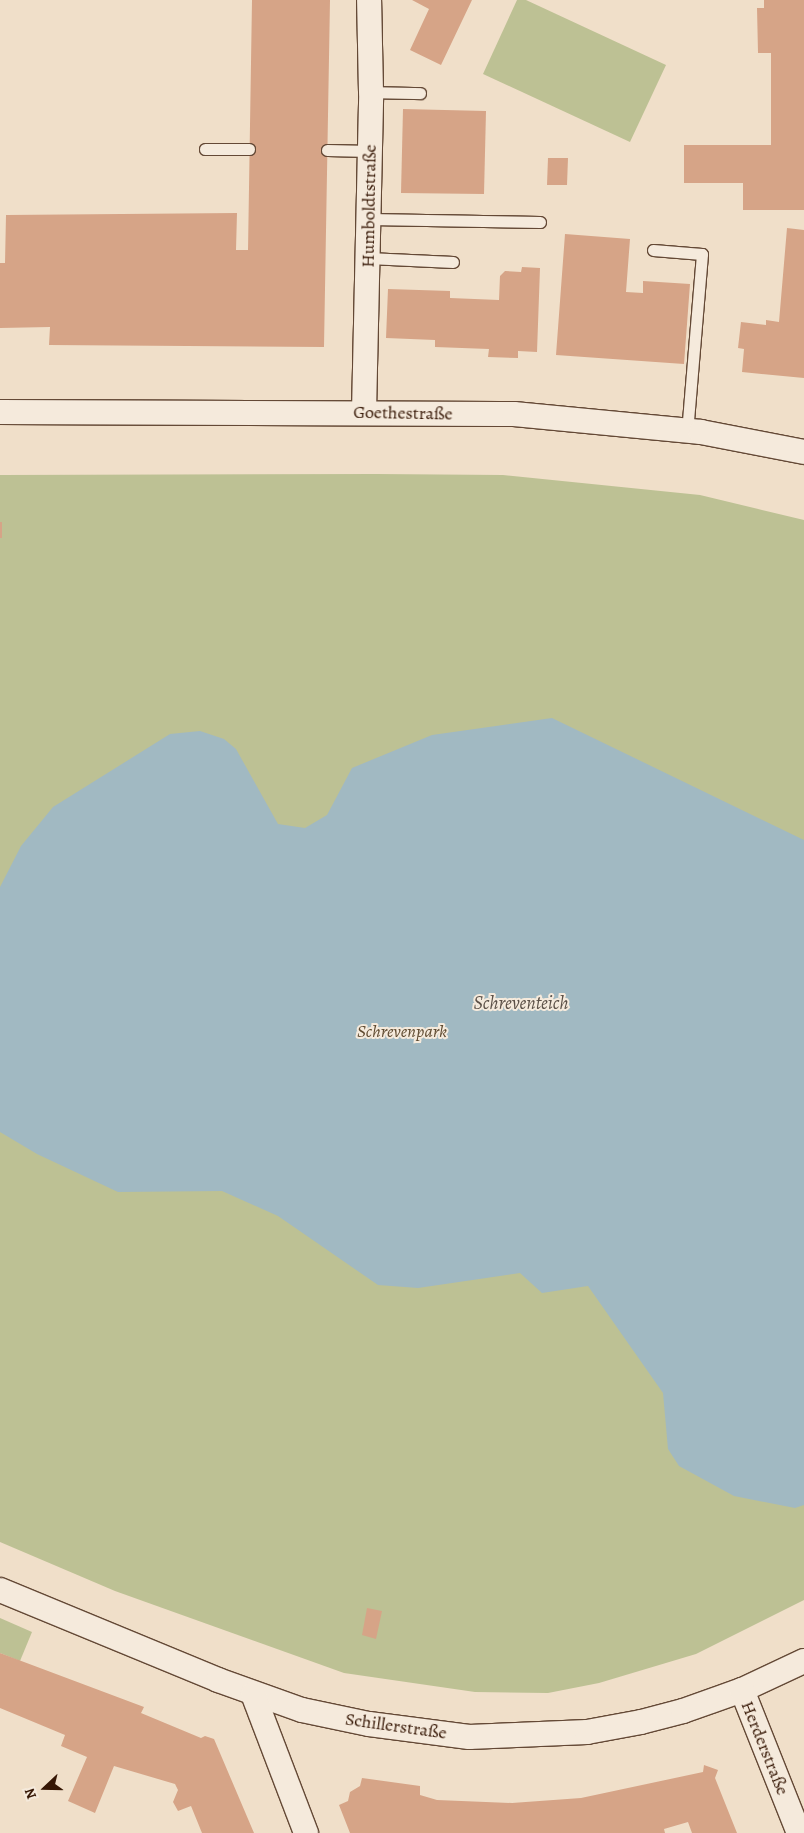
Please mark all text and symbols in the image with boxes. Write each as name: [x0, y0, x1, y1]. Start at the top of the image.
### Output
street label: Humboldtstraße: [357, 144, 381, 268]
street label: Goethestraße: [353, 401, 453, 425]
water label: Schreventeich: [473, 993, 569, 1015]
park label: Schrevenpark: [357, 1020, 447, 1042]
street label: Herderstraße: [736, 1698, 794, 1798]
street label: Schillerstraße: [344, 1708, 448, 1744]
north arrow: [20, 1763, 70, 1813]
text: N: [20, 1785, 41, 1802]

